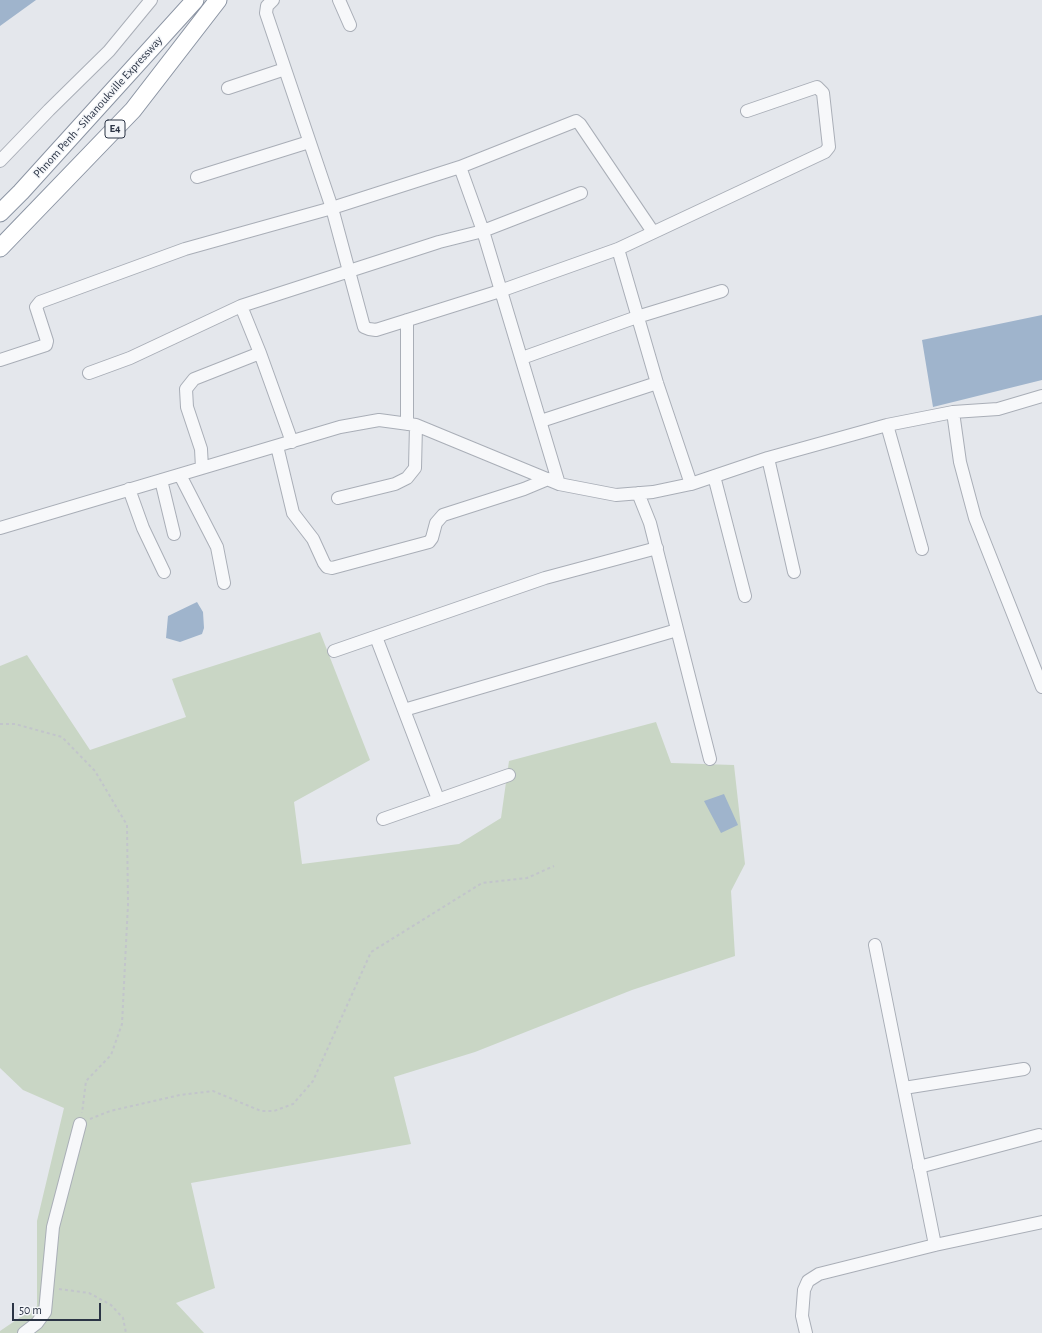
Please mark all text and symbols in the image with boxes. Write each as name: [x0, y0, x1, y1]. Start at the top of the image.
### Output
street label: Phnom Penh - Sihanoukville Expressway: [30, 33, 166, 181]
road number: E4: [105, 120, 125, 138]
scale bar: [14, 1295, 103, 1321]
text: 50 m: [19, 1304, 42, 1316]

